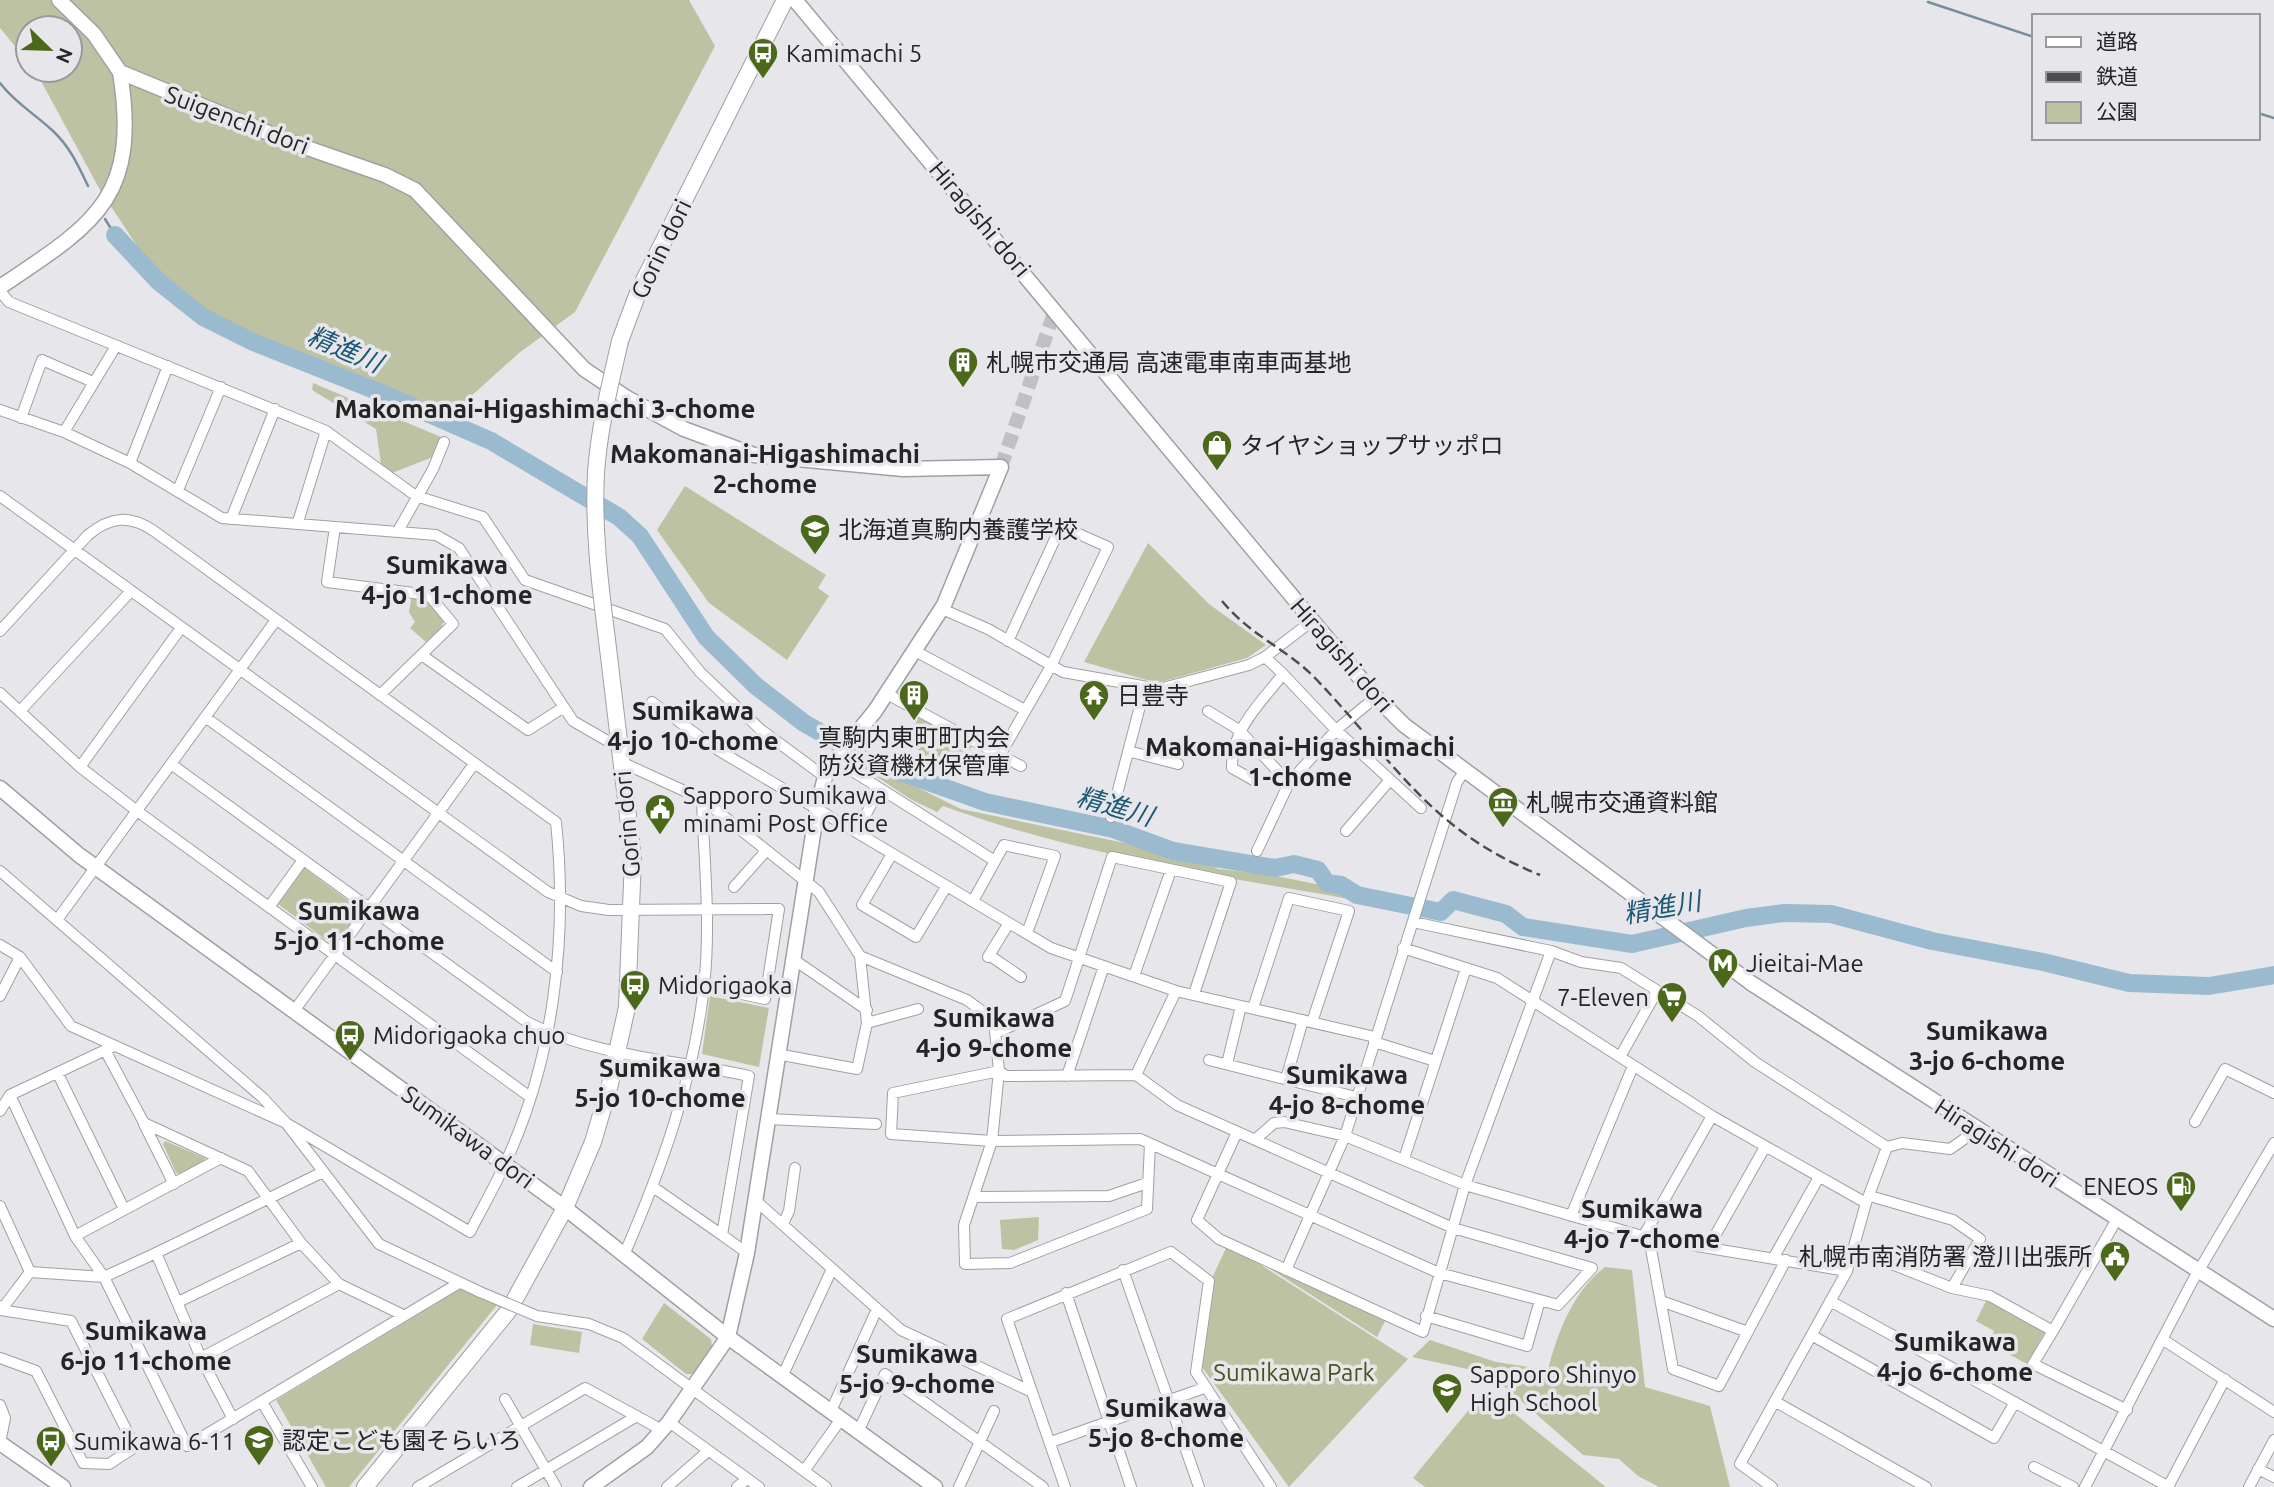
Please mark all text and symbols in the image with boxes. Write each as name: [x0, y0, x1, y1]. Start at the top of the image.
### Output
north arrow: [14, 14, 84, 84]
legend: [2032, 14, 2260, 140]
text: 道路: [2096, 29, 2138, 53]
bus stop icon: Kamimachi 5: [746, 36, 780, 80]
place label: Kamimachi 5: [786, 40, 922, 67]
text: N: [52, 45, 78, 66]
text: 鉄道: [2096, 64, 2138, 88]
street label: Suigenchi dori: [161, 80, 313, 160]
text: 公園: [2096, 99, 2138, 123]
street label: Hiragishi dori: [924, 156, 1036, 282]
street label: Gorin dori: [625, 195, 697, 303]
water label: 精進川: [303, 320, 389, 379]
building icon: 札幌市交通局 高速電車南車両基地: [946, 345, 980, 389]
place label: 札幌市交通局 高速電車南車両基地: [986, 349, 1352, 376]
district label: Makomanai-Higashimachi 3-chome: [335, 394, 755, 423]
shop icon: タイヤショップサッポロ: [1200, 428, 1234, 472]
place label: タイヤショップサッポロ: [1240, 432, 1503, 459]
district label: Makomanai-Higashimachi 2-chome: [610, 439, 920, 498]
school or university icon: 北海道真駒内養護学校: [798, 512, 832, 556]
place label: 北海道真駒内養護学校: [838, 516, 1078, 543]
district label: Sumikawa 4-jo 11-chome: [361, 550, 533, 609]
street label: Hiragishi dori: [1285, 593, 1399, 717]
building icon: 真駒内東町町内会 防災資機材保管庫: [897, 678, 931, 722]
temple icon: 日豊寺: [1077, 678, 1111, 722]
place label: 日豊寺: [1117, 682, 1189, 709]
district label: Sumikawa 4-jo 10-chome: [607, 696, 779, 755]
place label: 真駒内東町町内会 防災資機材保管庫: [818, 724, 1010, 779]
district label: Makomanai-Higashimachi 1-chome: [1145, 732, 1455, 791]
street label: Gorin dori: [609, 769, 645, 879]
water label: 精進川: [1074, 781, 1159, 832]
place label: Sapporo Sumikawa minami Post Office: [683, 782, 888, 837]
museum icon: 札幌市交通資料館: [1486, 785, 1520, 829]
place label: 札幌市交通資料館: [1526, 789, 1718, 816]
public building icon: Sapporo Sumikawa minami Post Office: [643, 792, 677, 836]
water label: 精進川: [1621, 885, 1706, 928]
district label: Sumikawa 5-jo 11-chome: [273, 896, 445, 955]
metro station icon: Jieitai-Mae: [1706, 946, 1740, 990]
place label: Jieitai-Mae: [1746, 950, 1864, 977]
bus stop icon: Midorigaoka: [618, 968, 652, 1012]
place label: Midorigaoka: [658, 972, 792, 999]
supermarket icon: 7-Eleven: [1655, 980, 1689, 1024]
place label: 7-Eleven: [1557, 984, 1649, 1011]
district label: Sumikawa 4-jo 9-chome: [916, 1003, 1072, 1062]
district label: Sumikawa 3-jo 6-chome: [1909, 1016, 2065, 1075]
bus stop icon: Midorigaoka chuo: [333, 1018, 367, 1062]
place label: Midorigaoka chuo: [373, 1022, 565, 1049]
district label: Sumikawa 5-jo 10-chome: [574, 1053, 746, 1112]
district label: Sumikawa 4-jo 8-chome: [1269, 1060, 1425, 1119]
street label: Sumikawa dori: [397, 1080, 539, 1194]
street label: Hiragishi dori: [1930, 1093, 2064, 1193]
fuel station icon: ENEOS: [2164, 1169, 2198, 1213]
place label: ENEOS: [2083, 1173, 2158, 1200]
district label: Sumikawa 4-jo 7-chome: [1564, 1194, 1720, 1253]
public building icon: 札幌市南消防署 澄川出張所: [2098, 1239, 2132, 1283]
place label: 札幌市南消防署 澄川出張所: [1799, 1243, 2092, 1270]
district label: Sumikawa 6-jo 11-chome: [60, 1316, 232, 1375]
district label: Sumikawa 4-jo 6-chome: [1877, 1327, 2033, 1386]
district label: Sumikawa 5-jo 9-chome: [839, 1339, 995, 1398]
park label: Sumikawa Park: [1213, 1359, 1375, 1386]
place label: Sapporo Shinyo High School: [1470, 1361, 1637, 1416]
school or university icon: Sapporo Shinyo High School: [1430, 1371, 1464, 1415]
district label: Sumikawa 5-jo 8-chome: [1088, 1393, 1244, 1452]
school or university icon: 認定こども園そらいろ: [242, 1423, 276, 1467]
bus stop icon: Sumikawa 6-11: [34, 1424, 68, 1468]
place label: 認定こども園そらいろ: [282, 1427, 522, 1454]
place label: Sumikawa 6-11: [74, 1428, 235, 1455]

